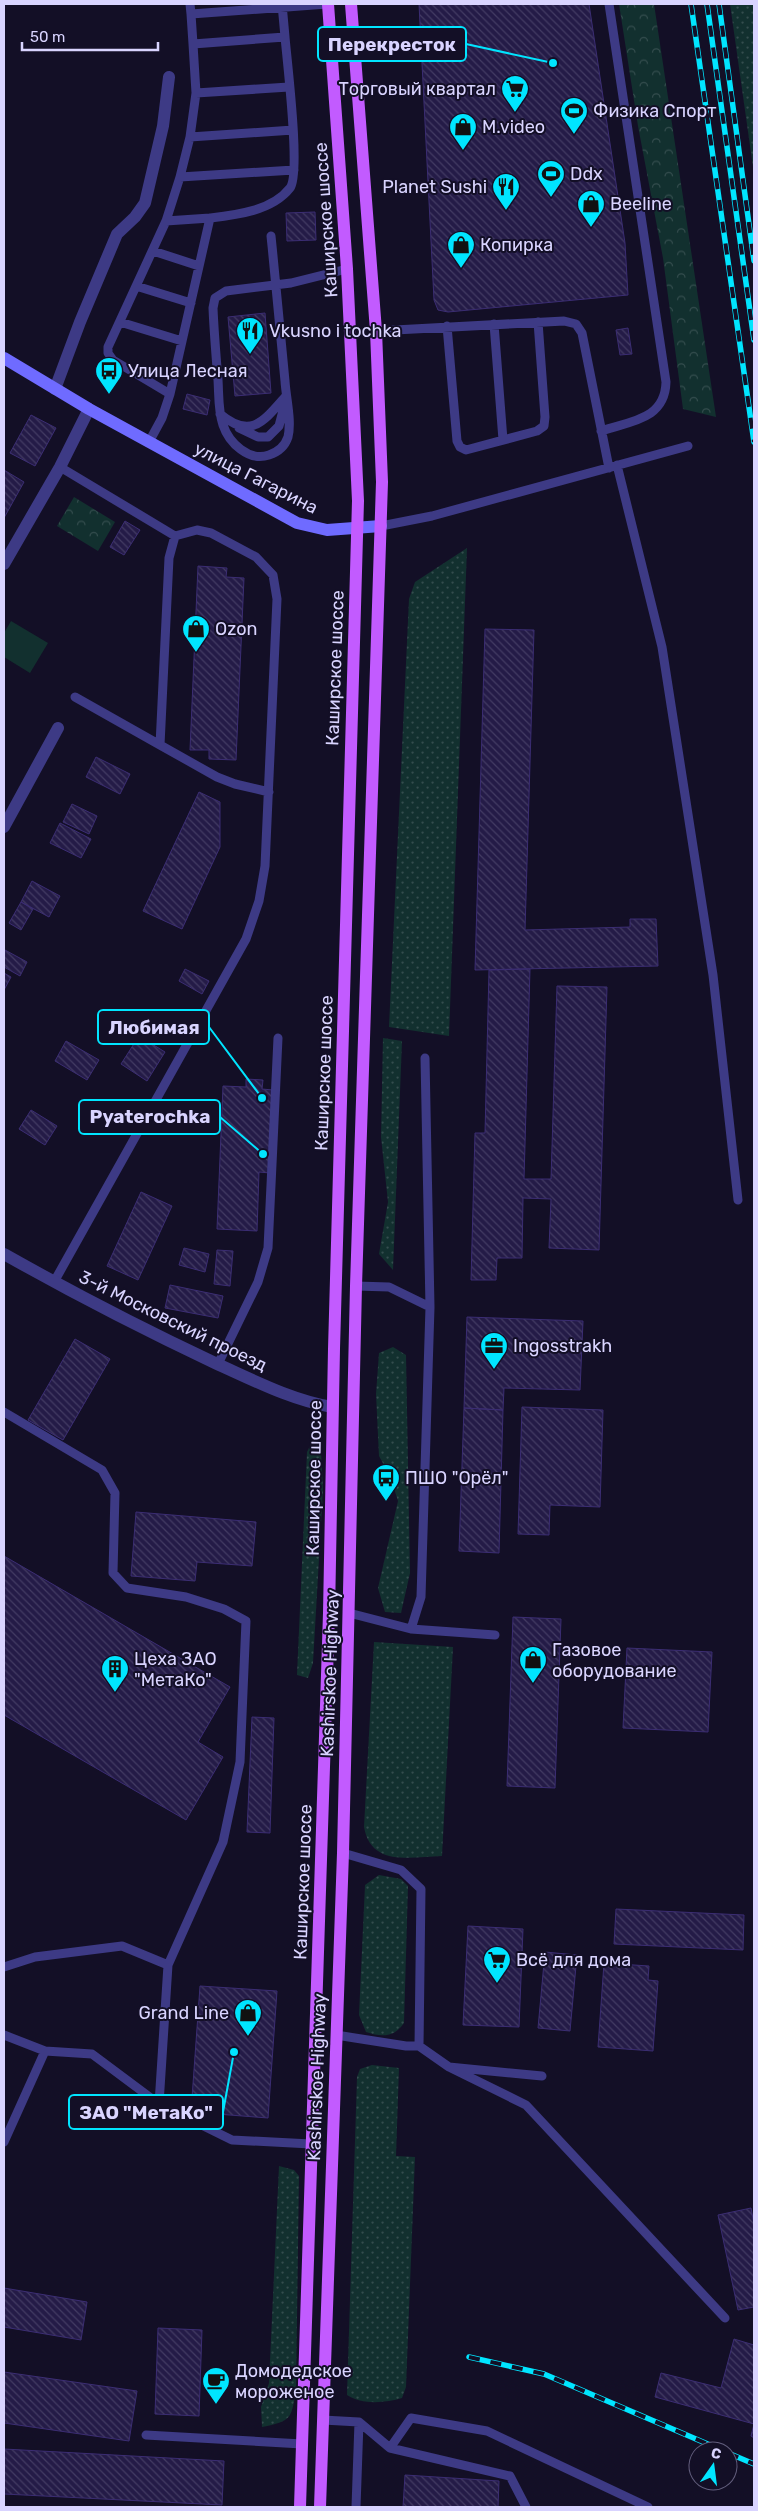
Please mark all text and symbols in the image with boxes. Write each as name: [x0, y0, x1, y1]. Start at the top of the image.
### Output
scale bar: [22, 20, 159, 52]
callout: Перекресток: [318, 27, 466, 61]
text: 50 m: [30, 28, 65, 46]
text: Перекресток: [328, 33, 457, 56]
supermarket icon: Торговый квартал: [500, 74, 530, 113]
place label: Торговый квартал: [338, 78, 496, 100]
sports icon: Физика Спорт: [559, 96, 589, 135]
place label: Физика Спорт: [593, 100, 716, 122]
shop icon: M.video: [448, 112, 478, 151]
place label: M.video: [482, 116, 545, 138]
street label: Каширское шоссе: [310, 142, 342, 298]
sports icon: Ddx: [536, 159, 566, 198]
place label: Ddx: [570, 163, 603, 185]
restaurant icon: Planet Sushi: [491, 172, 521, 211]
place label: Planet Sushi: [382, 176, 487, 198]
shop icon: Beeline: [576, 189, 606, 228]
place label: Beeline: [610, 193, 672, 215]
shop icon: Копирка: [446, 230, 476, 269]
place label: Копирка: [480, 234, 553, 256]
restaurant icon: Vkusno i tochka: [235, 316, 265, 355]
place label: Vkusno i tochka: [269, 320, 401, 342]
bus stop icon: Улица Лесная: [94, 356, 124, 395]
place label: Улица Лесная: [128, 360, 247, 382]
street label: улица Гагарина: [191, 437, 321, 519]
street label: Каширское шоссе: [321, 590, 349, 746]
shop icon: Ozon: [181, 614, 211, 653]
place label: Ozon: [215, 618, 257, 640]
street label: Каширское шоссе: [310, 995, 338, 1151]
callout: Любимая: [98, 1010, 209, 1044]
text: Любимая: [108, 1016, 200, 1039]
callout: Pyaterochka: [79, 1100, 220, 1134]
text: Pyaterochka: [90, 1105, 210, 1128]
street label: 3-й Московский проезд: [75, 1266, 271, 1376]
office icon: Ingosstrakh: [479, 1331, 509, 1370]
place label: Ingosstrakh: [513, 1335, 612, 1357]
street label: Каширское шоссе: [302, 1400, 326, 1556]
bus stop icon: ПШО "Орёл": [371, 1463, 401, 1502]
place label: ПШО "Орёл": [405, 1467, 508, 1489]
street label: Kashirskoe Highway: [316, 1589, 344, 1757]
place label: Газовое оборудование: [552, 1639, 677, 1682]
shop icon: Газовое оборудование: [518, 1645, 548, 1684]
place label: Цеха ЗАО "МетаКо": [134, 1648, 217, 1691]
building icon: Цеха ЗАО "МетаКо": [100, 1654, 130, 1693]
street label: Каширское шоссе: [289, 1804, 317, 1960]
supermarket icon: Всё для дома: [482, 1945, 512, 1984]
place label: Всё для дома: [516, 1949, 631, 1971]
street label: Kashirskoe Highway: [303, 1993, 331, 2161]
shop icon: Grand Line: [233, 1998, 263, 2037]
place label: Grand Line: [139, 2002, 229, 2024]
callout: ЗАО "МетаКо": [69, 2095, 223, 2129]
text: ЗАО "МетаКо": [79, 2101, 213, 2124]
place label: Домодедское мороженое: [235, 2360, 352, 2403]
cafe icon: Домодедское мороженое: [201, 2366, 231, 2405]
north arrow: [688, 2441, 738, 2491]
text: С: [709, 2444, 723, 2463]

